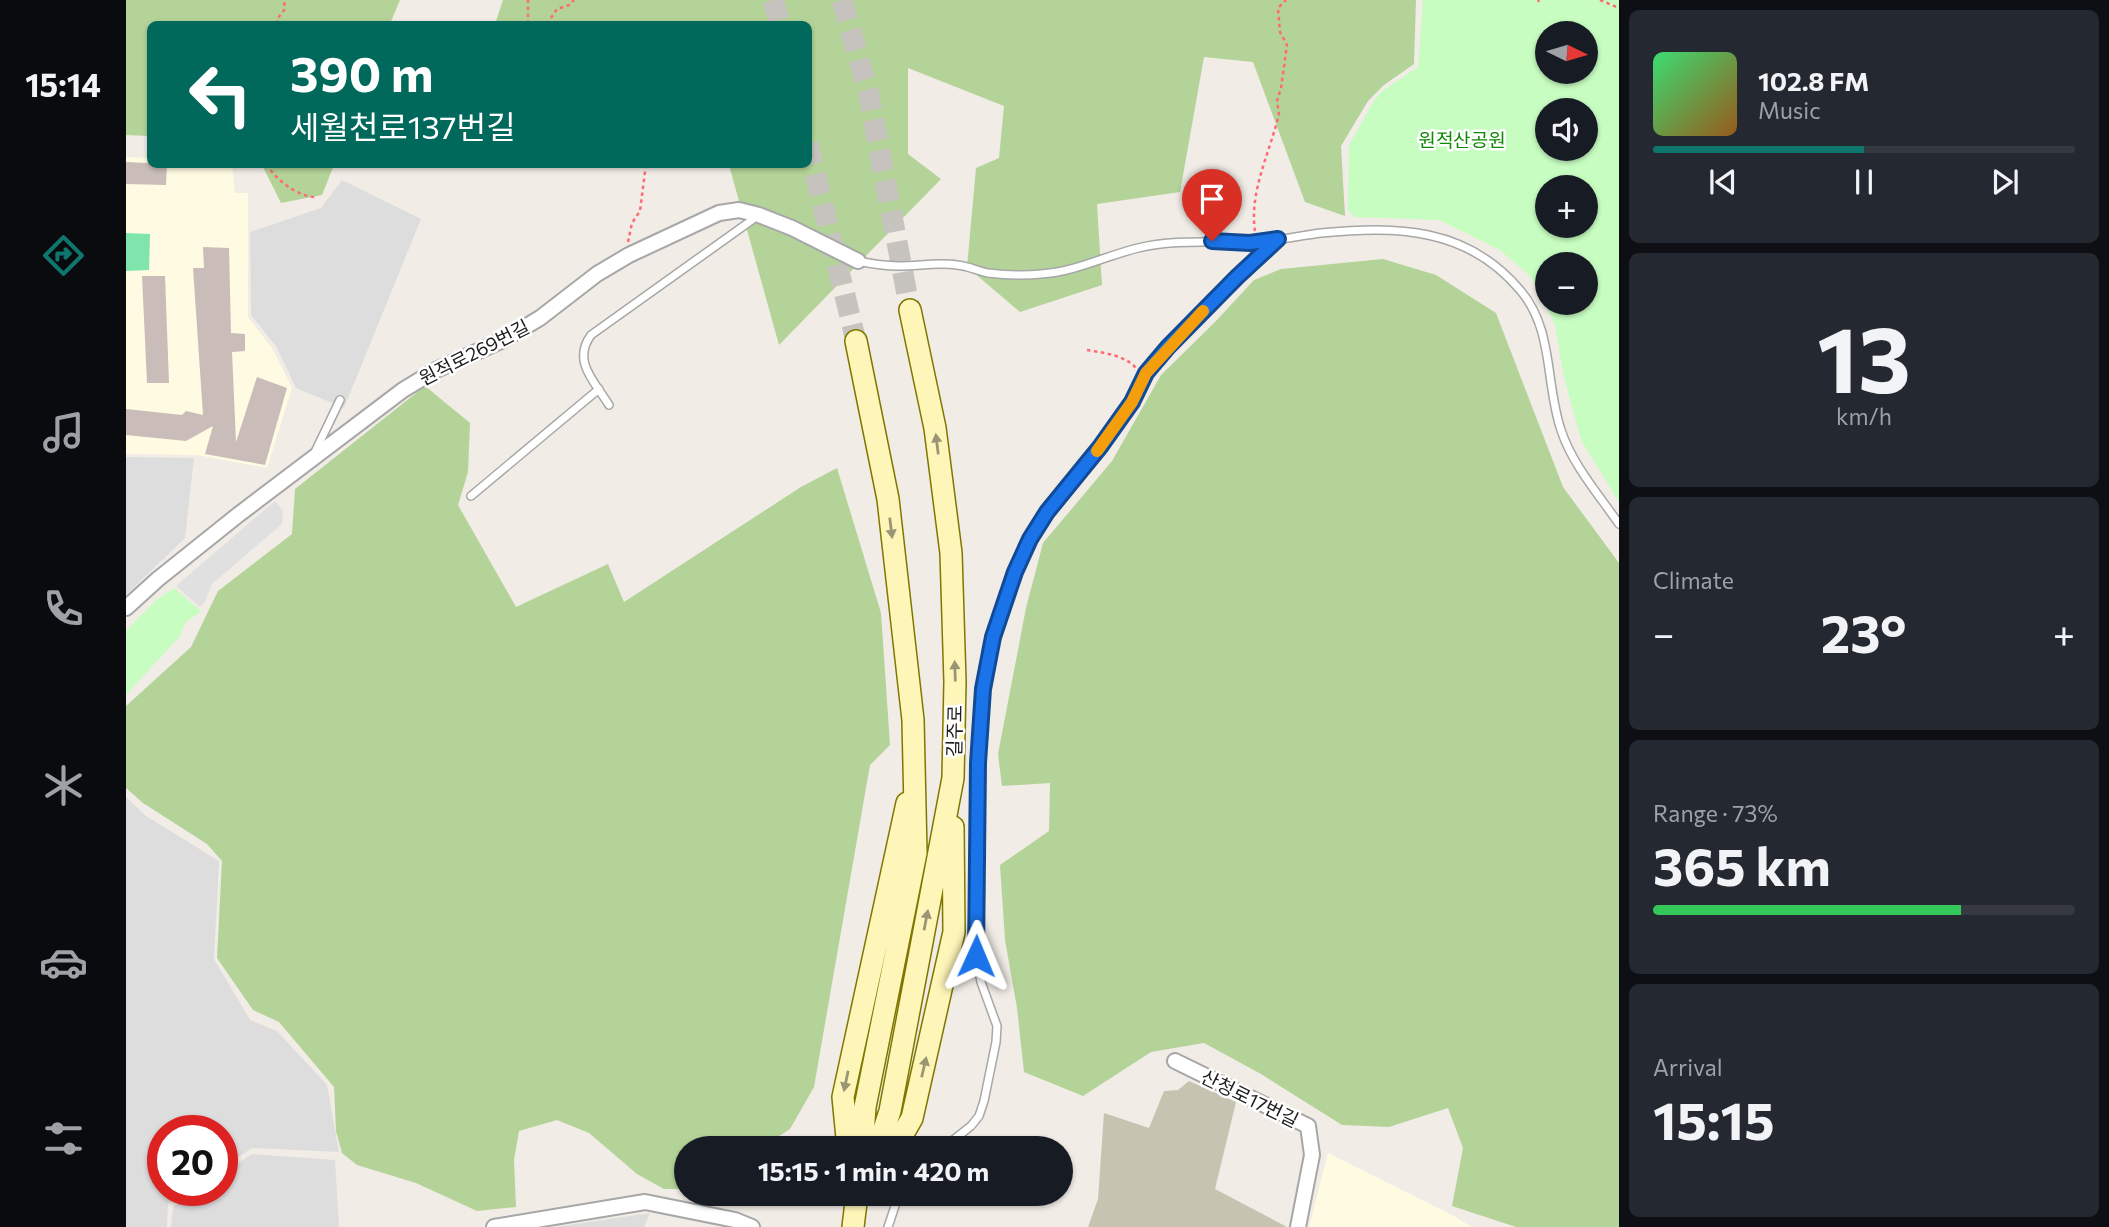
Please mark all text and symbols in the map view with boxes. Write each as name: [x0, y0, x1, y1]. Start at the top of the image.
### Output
north arrow: [1535, 21, 1598, 84]
map controls: [1535, 21, 1598, 315]
text: 390 m: [290, 42, 433, 102]
icon: left: [175, 49, 266, 140]
text: 15:14: [25, 64, 101, 104]
text: 102.8 FM: [1758, 65, 1869, 96]
text: Music: [1758, 96, 1821, 124]
button: sound: [1535, 98, 1598, 161]
text: 세월천로137번길: [290, 106, 515, 146]
park label: 원적산공원: [1418, 128, 1506, 151]
icon: previous: [1704, 163, 1742, 201]
icon: pause: [1845, 163, 1883, 201]
icon: next: [1986, 163, 2024, 201]
pin: [1182, 169, 1242, 241]
button: +: [1535, 175, 1598, 238]
icon: arrive: [1193, 180, 1231, 218]
icon: directions: [39, 231, 88, 280]
button: −: [1535, 252, 1598, 315]
text: 13: [1817, 300, 1911, 412]
street label: 원적로269번길: [415, 314, 533, 390]
text: km/h: [1836, 402, 1892, 430]
icon: music: [39, 408, 88, 457]
one-way arrow: [932, 433, 943, 455]
one-way arrow: [886, 517, 897, 539]
text: Climate: [1653, 566, 1734, 594]
icon: phone: [39, 584, 88, 633]
text: 23°: [1821, 600, 1907, 664]
text: −: [1653, 609, 1675, 656]
text: +: [2053, 609, 2075, 656]
one-way arrow: [949, 659, 960, 681]
street label: 길주로: [942, 705, 966, 757]
icon: climate: [39, 761, 88, 810]
text: Range · 73%: [1653, 799, 1778, 827]
text: 365 km: [1653, 833, 1831, 897]
one-way arrow: [921, 909, 932, 931]
position arrow: [939, 919, 1013, 993]
icon: car: [39, 938, 88, 987]
text: Arrival: [1653, 1053, 1723, 1081]
one-way arrow: [918, 1056, 929, 1078]
street label: 산청로17번길: [1198, 1065, 1302, 1131]
one-way arrow: [841, 1070, 852, 1092]
text: 15:15: [1653, 1087, 1774, 1151]
icon: filters: [39, 1114, 88, 1163]
speed limit sign: 20: [147, 1115, 238, 1206]
text: 15:15 · 1 min · 420 m: [758, 1155, 989, 1186]

